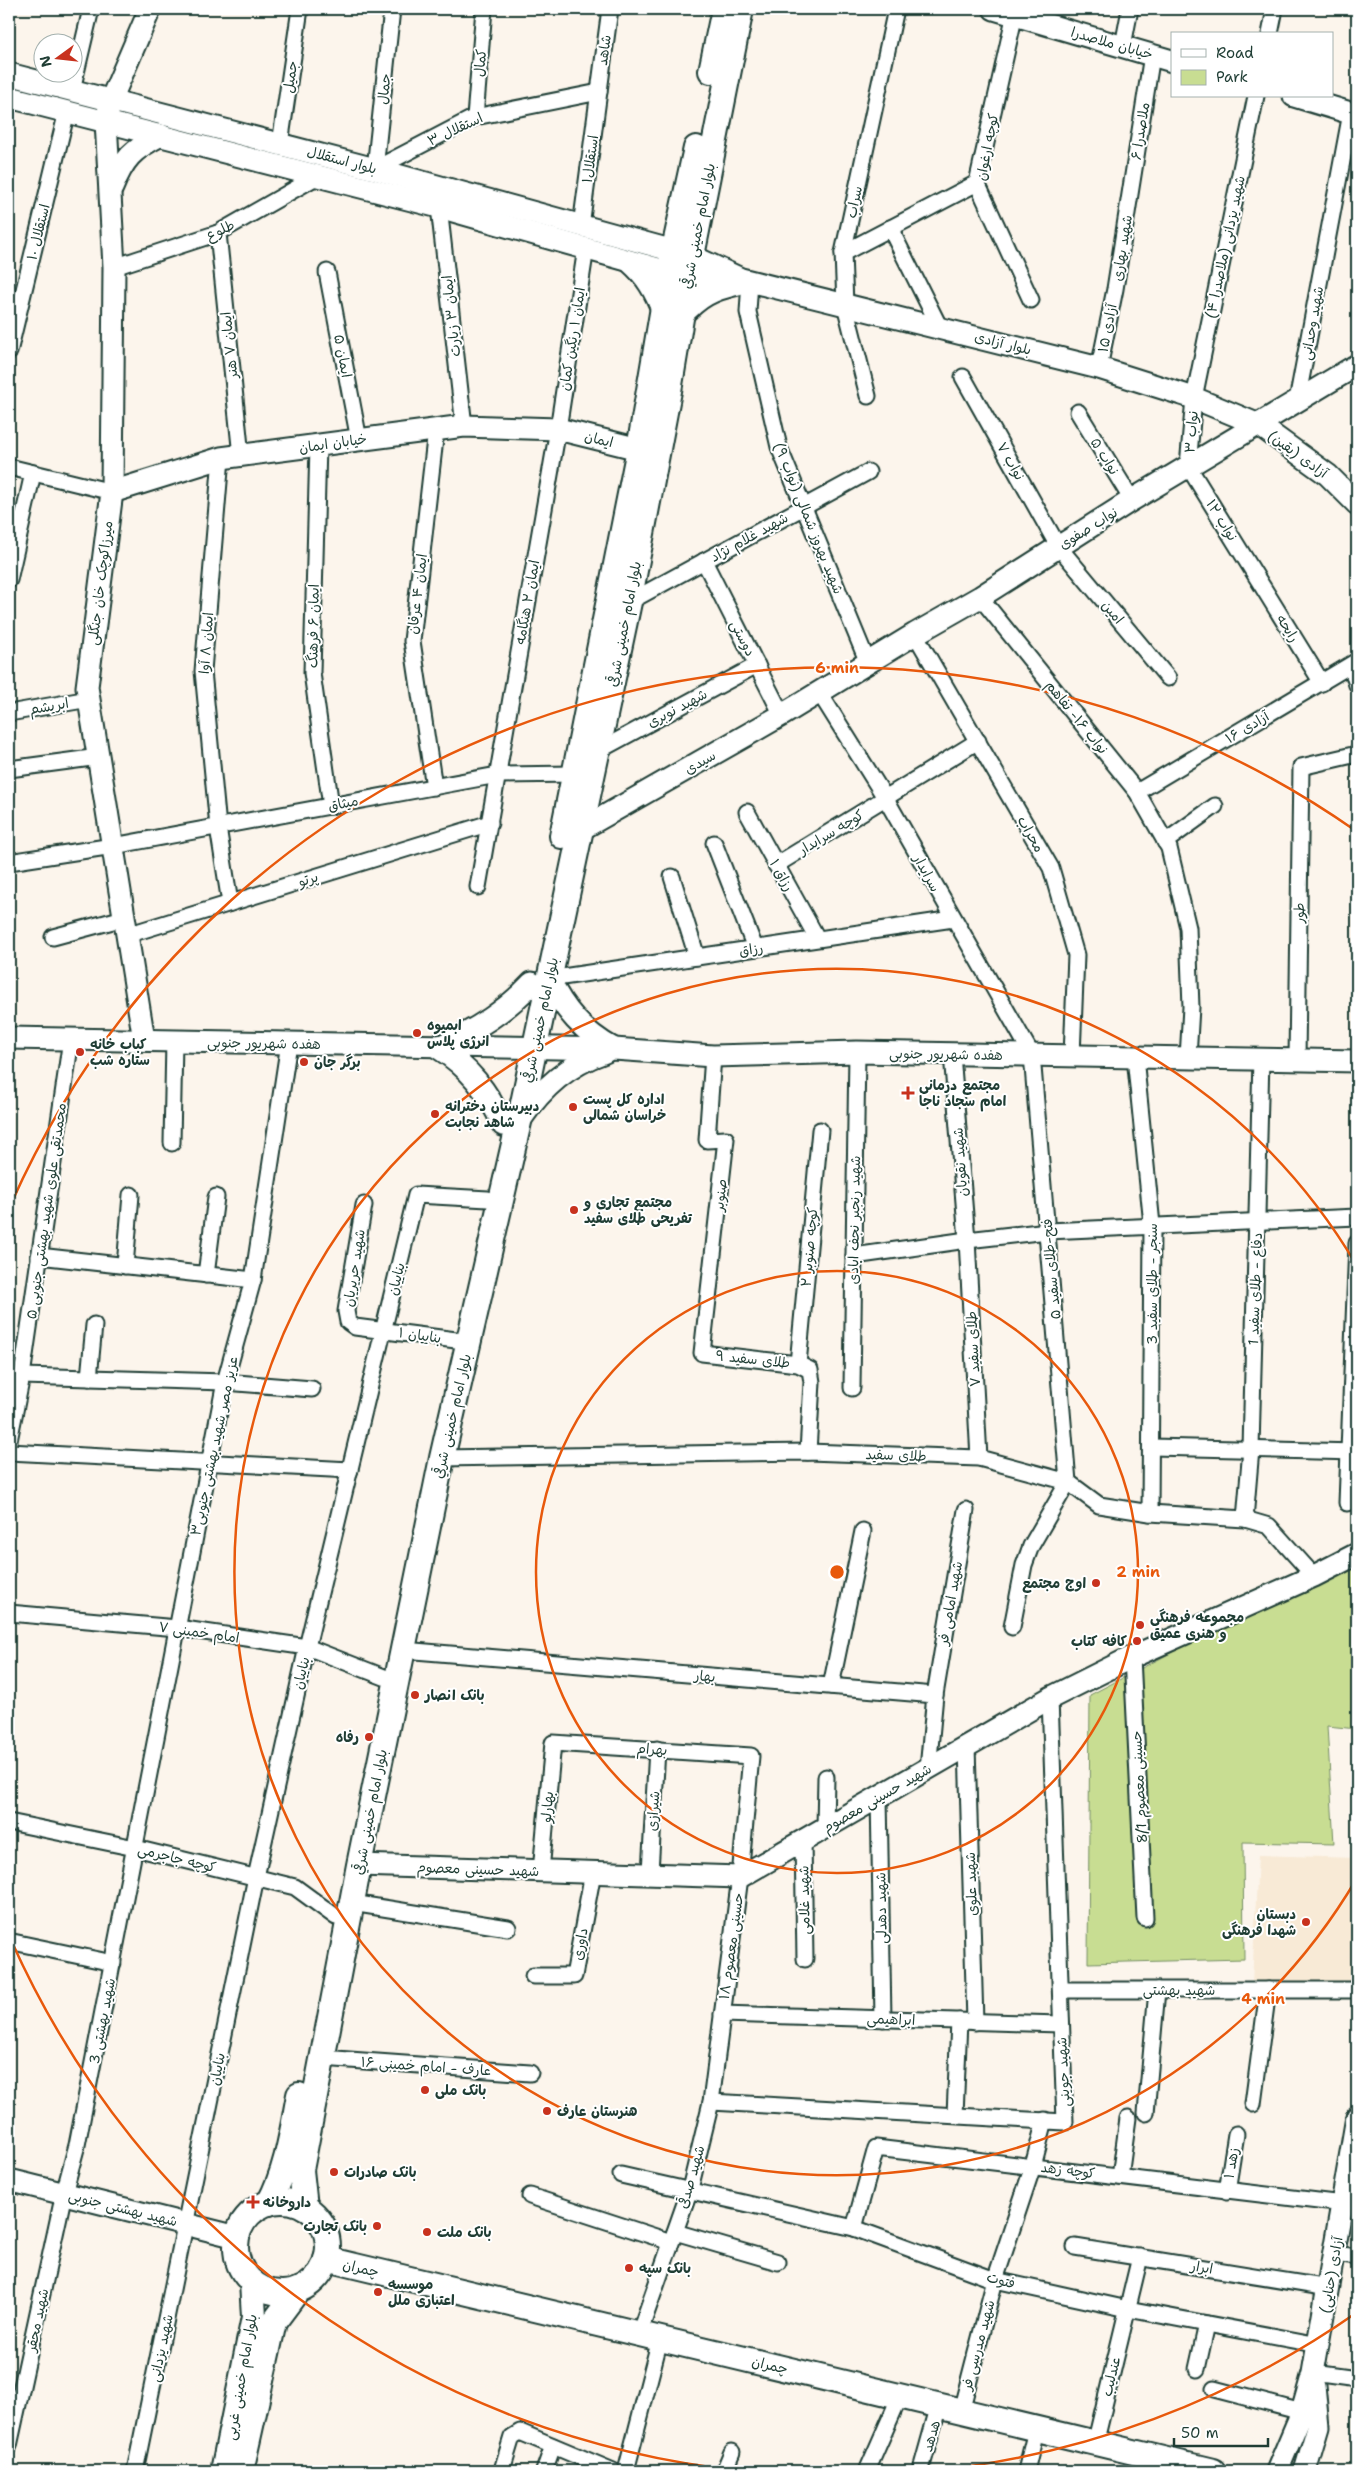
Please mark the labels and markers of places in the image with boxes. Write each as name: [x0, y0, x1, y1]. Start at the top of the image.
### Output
place label: ابمیوه انرژی پلاس: [427, 1016, 490, 1050]
marker: ابمیوه انرژی پلاس: [411, 1027, 423, 1039]
place label: کباب خانه ستاره شب: [90, 1035, 150, 1069]
marker: کباب خانه ستاره شب: [74, 1046, 86, 1058]
place label: برگر جان: [314, 1053, 361, 1071]
marker: برگر جان: [298, 1056, 310, 1068]
place label: مجتمع درمانی امام سجاد ناجا: [919, 1076, 1007, 1112]
marker: مجتمع درمانی امام سجاد ناجا: [901, 1086, 915, 1100]
place label: اداره کل پست خراسان شمالی: [583, 1090, 666, 1124]
place label: دبیرستان دخترانه شاهد نجابت: [445, 1097, 539, 1131]
marker: اداره کل پست خراسان شمالی: [567, 1101, 579, 1113]
marker: دبیرستان دخترانه شاهد نجابت: [429, 1108, 441, 1120]
place label: مجتمع تجاری و تفریحی طلای سفید: [583, 1193, 693, 1227]
marker: مجتمع تجاری و تفریحی طلای سفید: [568, 1204, 580, 1216]
centre of rings: [828, 1563, 846, 1581]
place label: اوج مجتمع: [1022, 1574, 1086, 1593]
marker: اوج مجتمع: [1090, 1577, 1102, 1589]
place label: مجموعه فرهنگی و هنری عمیق: [1150, 1608, 1244, 1642]
marker: مجموعه فرهنگی و هنری عمیق: [1134, 1619, 1146, 1631]
place label: کافه کتاب: [1071, 1632, 1128, 1650]
marker: کافه کتاب: [1131, 1635, 1143, 1647]
place label: بانک انصار: [423, 1686, 485, 1704]
marker: بانک انصار: [409, 1689, 421, 1701]
place label: رفاه: [336, 1728, 359, 1746]
marker: رفاه: [363, 1731, 375, 1743]
place label: دبستان شهدا فرهنگی: [1222, 1905, 1296, 1939]
marker: دبستان شهدا فرهنگی: [1300, 1916, 1312, 1928]
place label: بانک ملی: [435, 2081, 486, 2099]
marker: بانک ملی: [419, 2084, 431, 2096]
place label: هنرستان عارف: [557, 2102, 637, 2120]
marker: هنرستان عارف: [541, 2105, 553, 2117]
place label: بانک صادرات: [344, 2163, 417, 2181]
marker: بانک صادرات: [328, 2166, 340, 2178]
place label: داروخانه: [263, 2193, 311, 2212]
marker: داروخانه: [247, 2196, 259, 2208]
place label: بانک تجارت: [303, 2217, 367, 2235]
marker: بانک تجارت: [371, 2220, 383, 2232]
place label: بانک ملت: [437, 2223, 491, 2241]
marker: بانک ملت: [421, 2226, 433, 2238]
place label: بانک سپه: [639, 2259, 691, 2277]
marker: بانک سپه: [623, 2262, 635, 2274]
place label: موسسه اعتباری ملل: [388, 2275, 455, 2309]
marker: موسسه اعتباری ملل: [372, 2286, 384, 2298]

